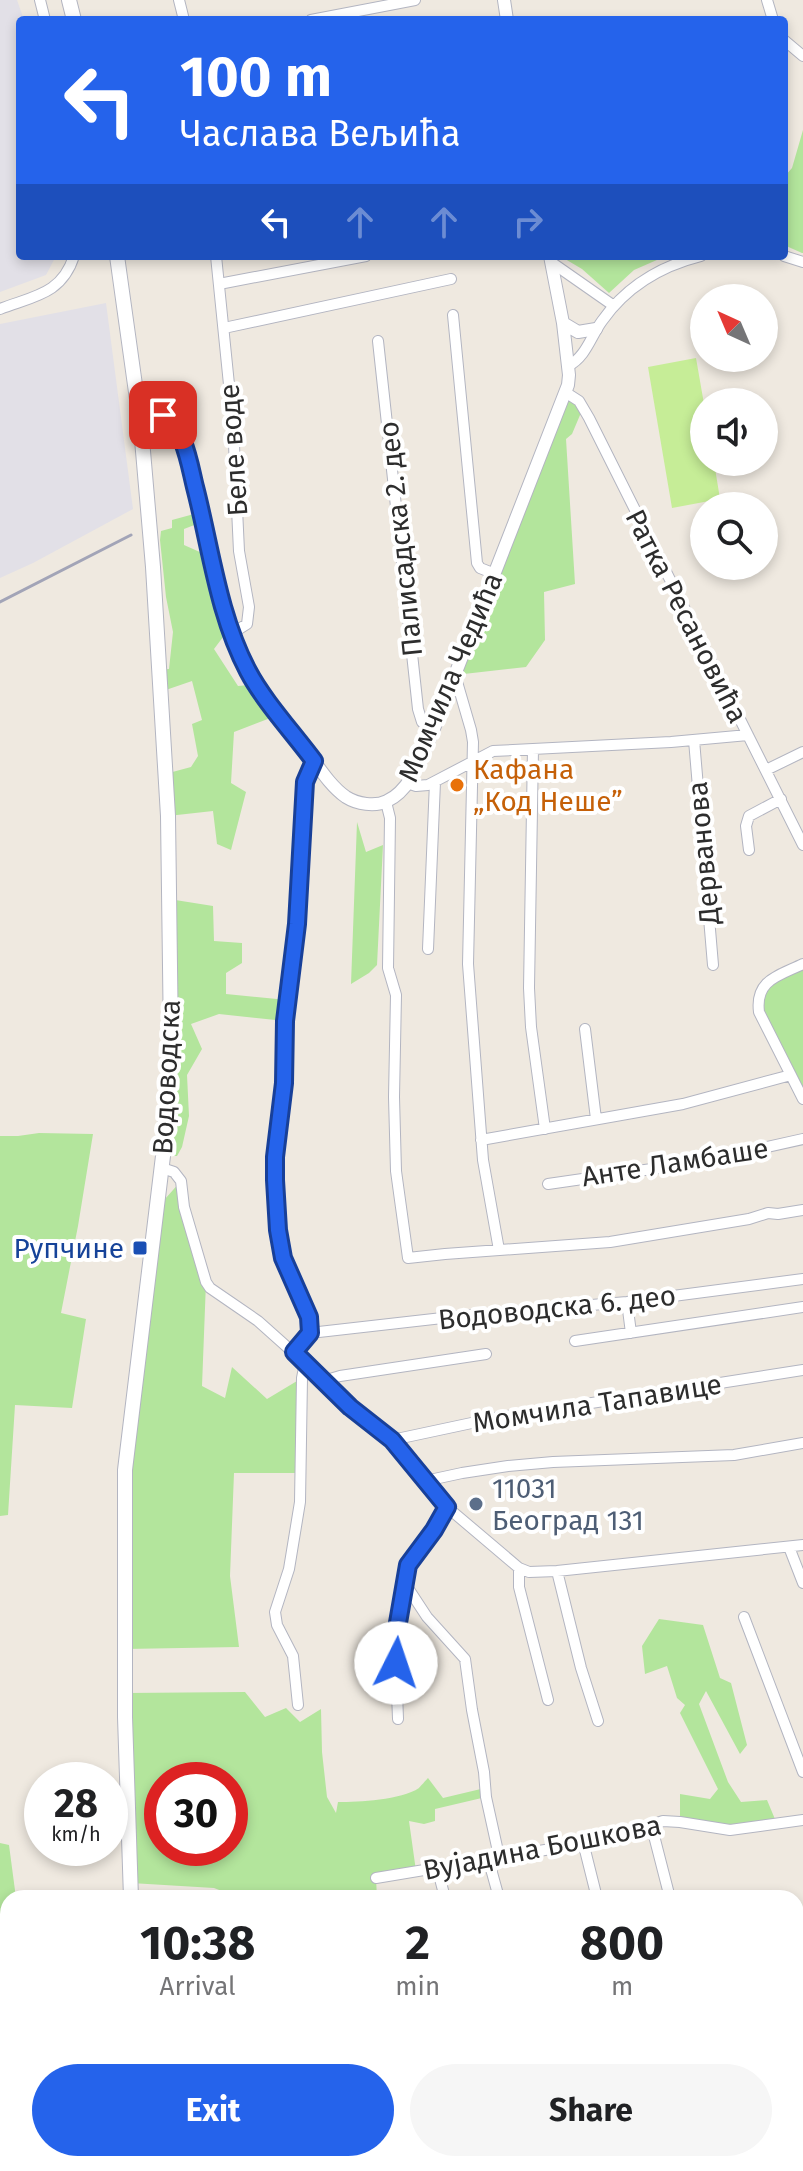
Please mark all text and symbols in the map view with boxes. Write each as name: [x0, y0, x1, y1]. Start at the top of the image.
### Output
text: 100 m: [180, 44, 332, 111]
icon: left: [48, 48, 152, 152]
text: Часлава Вељића: [180, 112, 461, 156]
icon: left: [254, 200, 298, 244]
icon: ahead: [338, 200, 382, 244]
icon: ahead: [422, 200, 466, 244]
icon: right: [506, 200, 550, 244]
north arrow: [690, 284, 778, 372]
map controls: [690, 284, 778, 580]
pin: [129, 381, 197, 449]
street label: Беле воде: [212, 383, 255, 517]
button: sound: [690, 388, 778, 476]
icon: arrive: [141, 393, 185, 437]
street label: Палисадска 2. део: [372, 420, 429, 658]
button: search: [690, 492, 778, 580]
street label: Ратка Ресановића: [618, 504, 755, 728]
street label: Момчила Чедића: [391, 568, 509, 787]
place label: Кафана „Код Неше”: [473, 753, 623, 818]
marker: Кафана „Код Неше”: [448, 776, 466, 794]
street label: Дерванова: [681, 780, 726, 927]
street label: Водоводска: [146, 999, 187, 1155]
street label: Анте Ламбаше: [579, 1131, 771, 1194]
place label: Рупчине: [13, 1232, 124, 1265]
marker: Рупчине: [131, 1239, 149, 1257]
street label: Водоводска 6. део: [437, 1279, 677, 1336]
street label: Момчила Тапавице: [470, 1368, 724, 1439]
place label: 11031 Београд 131: [492, 1472, 644, 1537]
marker: 11031 Београд 131: [467, 1495, 485, 1513]
position arrow: [354, 1621, 438, 1705]
speed limit sign: 30: [144, 1762, 248, 1866]
text: 28: [54, 1780, 98, 1828]
street label: Вујадина Бошкова: [420, 1808, 664, 1887]
text: km/h: [51, 1822, 101, 1846]
text: 10:38: [140, 1914, 255, 1972]
text: 2: [405, 1914, 430, 1972]
text: 800: [580, 1914, 664, 1972]
text: Arrival: [160, 1971, 236, 2002]
text: min: [395, 1971, 440, 2002]
text: m: [611, 1971, 633, 2002]
button: Exit: [32, 2064, 394, 2156]
button: Share: [410, 2064, 772, 2156]

